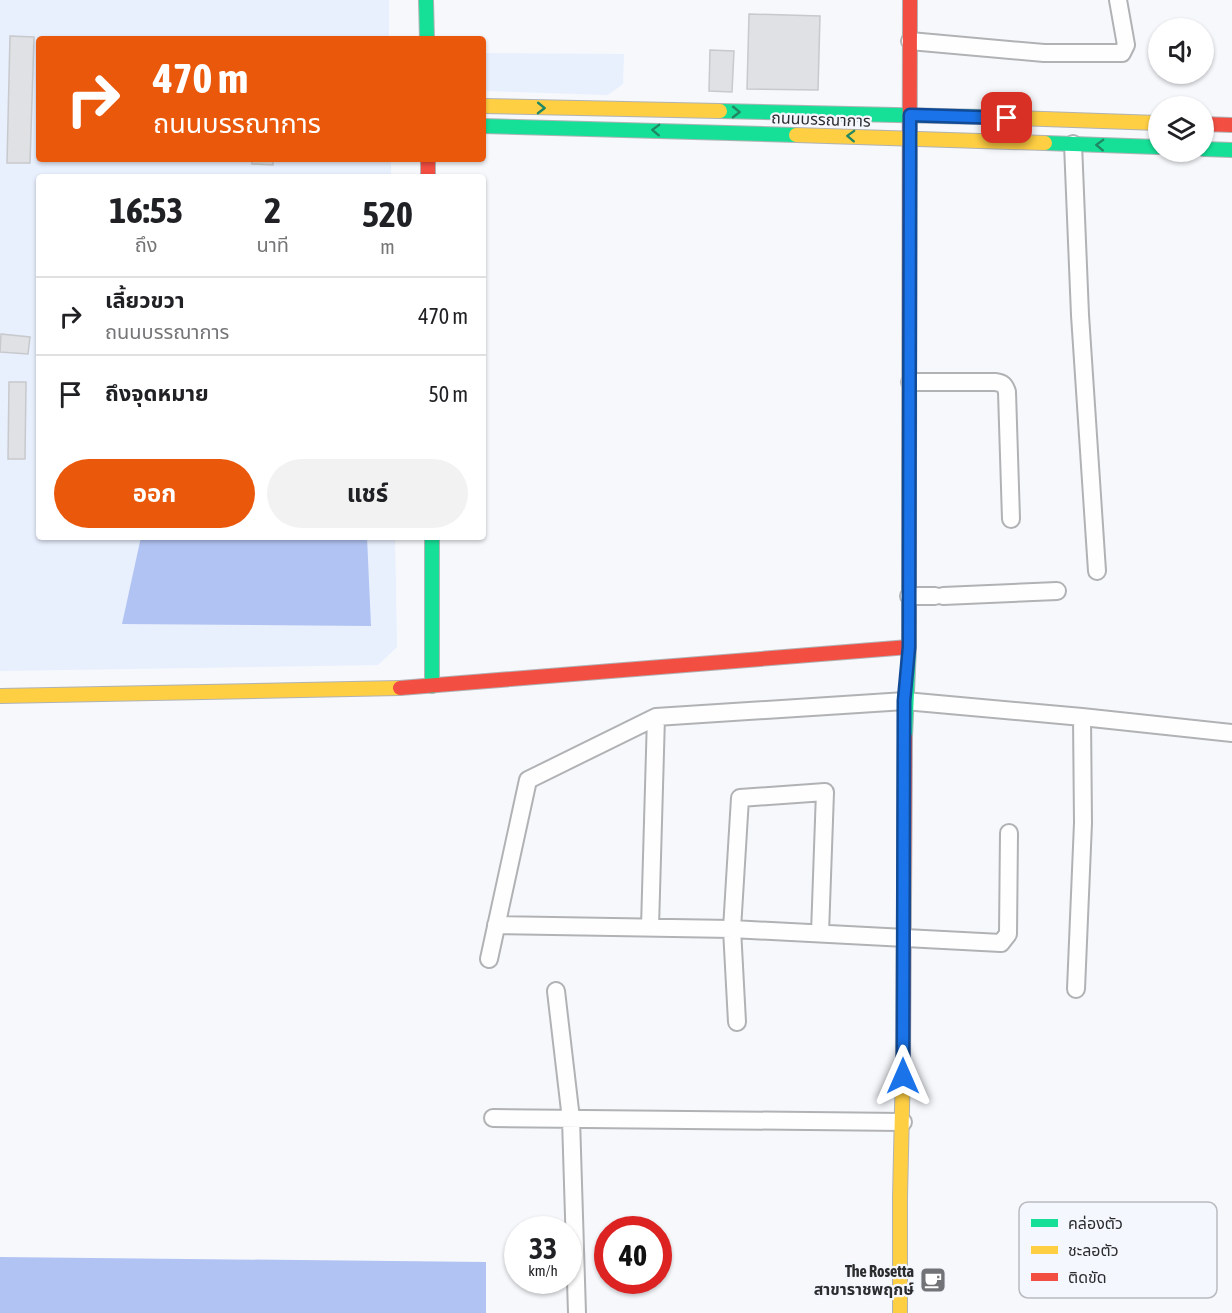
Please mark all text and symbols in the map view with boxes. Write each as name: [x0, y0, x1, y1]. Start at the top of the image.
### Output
map controls: [1148, 18, 1214, 162]
button: sound: [1148, 18, 1214, 84]
text: 470 m: [153, 54, 248, 102]
icon: right: [54, 60, 132, 138]
pin: [981, 92, 1032, 143]
button: layers: [1148, 96, 1214, 162]
one-way arrow: [537, 101, 546, 114]
icon: arrive: [990, 101, 1023, 134]
one-way arrow: [732, 105, 741, 118]
text: ถนนบรรณาการ: [153, 108, 321, 139]
street label: ถนนบรรณาการ: [771, 108, 871, 130]
one-way arrow: [652, 124, 661, 137]
one-way arrow: [847, 130, 856, 142]
one-way arrow: [1095, 139, 1104, 151]
text: 16:53: [109, 189, 183, 231]
text: 2: [264, 189, 281, 231]
text: 520: [362, 193, 413, 235]
text: ถึง: [135, 233, 158, 256]
text: นาที: [256, 233, 289, 256]
text: m: [380, 235, 395, 258]
text: เลี้ยวขวา: [105, 287, 185, 313]
icon: right: [54, 300, 87, 333]
text: 470 m: [418, 303, 468, 329]
text: ถนนบรรณาการ: [105, 320, 229, 343]
icon: arrive: [54, 378, 87, 411]
text: ถึงจุดหมาย: [105, 380, 209, 406]
text: 50 m: [428, 381, 468, 407]
button: ออก: [54, 459, 255, 528]
button: แชร์: [267, 459, 468, 528]
position arrow: [871, 1044, 935, 1108]
legend: [1019, 1202, 1217, 1298]
text: คล่องตัว: [1068, 1214, 1123, 1232]
speed limit sign: 40: [594, 1216, 672, 1294]
text: 33: [529, 1231, 557, 1265]
text: ชะลอตัว: [1068, 1241, 1119, 1259]
text: km/h: [528, 1262, 558, 1279]
place label: The Rosetta สาขาราชพฤกษ์: [814, 1262, 914, 1298]
cafe icon: The Rosetta สาขาราชพฤกษ์: [918, 1265, 948, 1295]
text: ติดขัด: [1068, 1268, 1107, 1286]

